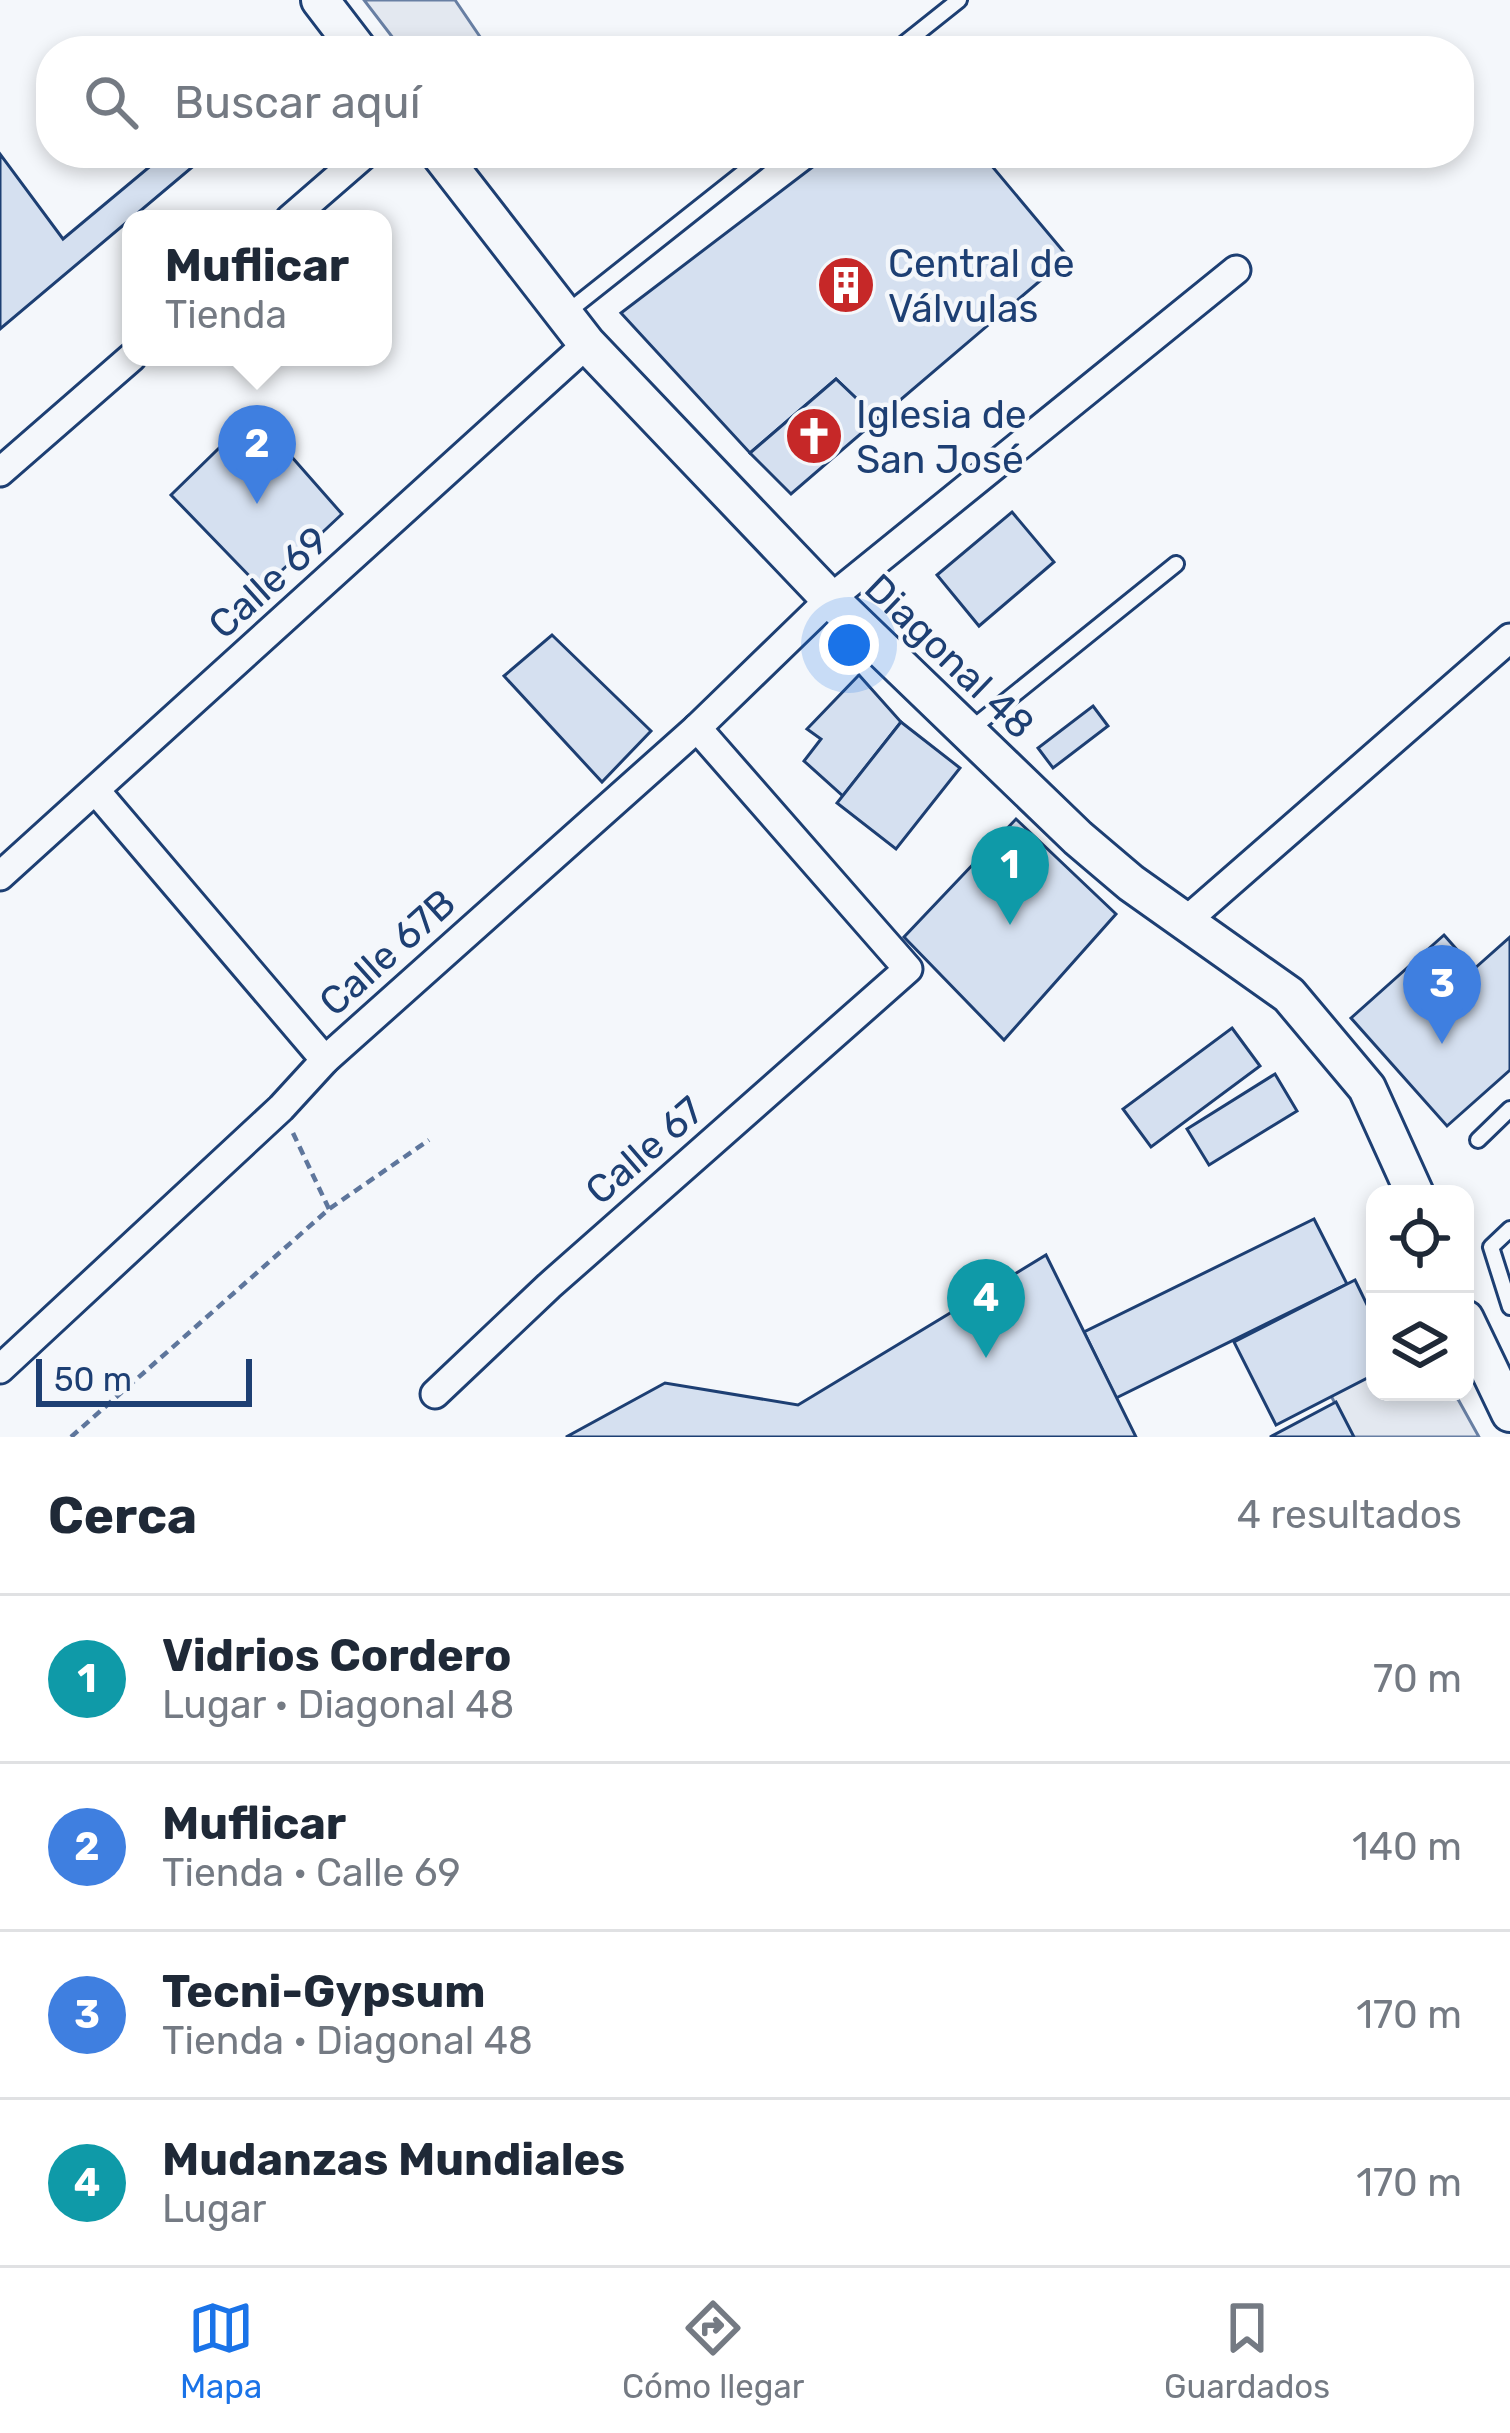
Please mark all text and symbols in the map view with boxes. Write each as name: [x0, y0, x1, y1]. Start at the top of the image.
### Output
search box: [36, 36, 1474, 168]
icon: search: [78, 69, 144, 135]
text: Buscar aquí: [174, 76, 421, 129]
popup: [122, 210, 392, 366]
text: Muflicar: [165, 239, 349, 292]
place label: Central de Válvulas: [888, 241, 1075, 332]
building icon: Central de Válvulas: [815, 254, 877, 316]
text: Tienda: [165, 292, 287, 338]
place label: Iglesia de San José: [856, 392, 1027, 483]
pin: 2: [218, 405, 296, 504]
church icon: Iglesia de San José: [783, 405, 845, 467]
street label: Calle 69: [200, 517, 338, 648]
street label: Diagonal 48: [855, 565, 1043, 749]
your location: [819, 615, 879, 675]
pin: 1: [971, 826, 1049, 925]
street label: Calle 67B: [311, 880, 465, 1025]
pin: 3: [1403, 945, 1481, 1044]
street label: Calle 67: [577, 1087, 713, 1214]
map controls: [1366, 1185, 1474, 1401]
button: locate: [1366, 1185, 1474, 1293]
pin: 4: [947, 1259, 1025, 1358]
button: layers: [1366, 1293, 1474, 1401]
scale bar: [36, 1353, 252, 1406]
text: 50 m: [54, 1360, 132, 1399]
text: Cerca: [48, 1485, 197, 1546]
text: 4 resultados: [1237, 1492, 1462, 1538]
text: Vidrios Cordero: [162, 1629, 511, 1682]
text: 1: [77, 1656, 97, 1702]
text: 70 m: [1373, 1656, 1462, 1702]
text: Lugar · Diagonal 48: [162, 1682, 514, 1728]
text: Muflicar: [162, 1797, 346, 1850]
text: 2: [74, 1824, 100, 1870]
text: 140 m: [1352, 1824, 1462, 1870]
text: Tienda · Calle 69: [162, 1850, 461, 1896]
text: Tecni-Gypsum: [162, 1965, 486, 2018]
text: 3: [74, 1992, 100, 2038]
text: 170 m: [1356, 1992, 1462, 2038]
text: Tienda · Diagonal 48: [162, 2018, 533, 2064]
text: Mudanzas Mundiales: [162, 2133, 625, 2186]
text: 4: [74, 2160, 100, 2206]
text: 170 m: [1356, 2160, 1462, 2206]
text: Lugar: [162, 2186, 266, 2232]
tab: Mapa: [180, 2295, 262, 2406]
tab: Cómo llegar: [622, 2295, 804, 2406]
tab: Guardados: [1164, 2295, 1330, 2406]

